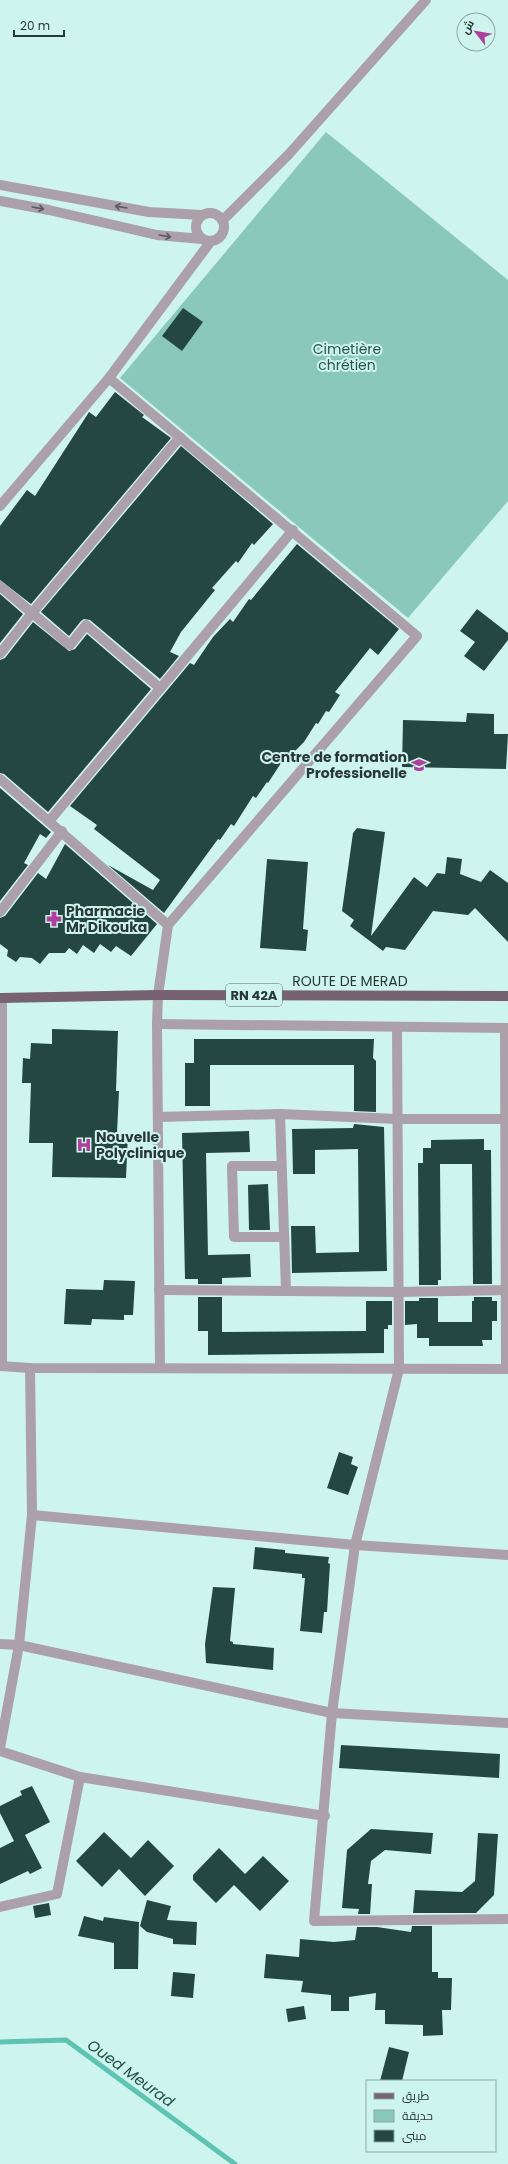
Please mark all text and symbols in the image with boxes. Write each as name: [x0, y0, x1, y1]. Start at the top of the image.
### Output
scale bar: [14, 12, 64, 38]
north arrow: [456, 12, 496, 52]
text: 20 m: [20, 17, 50, 34]
text: ش: [457, 17, 478, 37]
one-way arrow: [115, 203, 128, 211]
one-way arrow: [32, 204, 45, 212]
one-way arrow: [158, 232, 171, 240]
park label: Cimetière chrétien: [313, 339, 382, 375]
place label: Centre de formation Professionelle: [261, 747, 407, 783]
school or university icon: Centre de formation Professionelle: [410, 756, 428, 774]
place label: Pharmacie Mr Dikouka: [66, 901, 147, 937]
pharmacy icon: Pharmacie Mr Dikouka: [45, 910, 63, 928]
street label: ROUTE DE MERAD: [292, 971, 408, 991]
road number: RN 42A: [226, 984, 282, 1006]
place label: Nouvelle Polyclinique: [96, 1127, 185, 1163]
hospital icon: Nouvelle Polyclinique: [75, 1136, 93, 1154]
water label: Oued Meurad: [83, 2034, 180, 2112]
legend: [366, 2080, 496, 2152]
text: طريق: [402, 2087, 430, 2104]
text: حديقة: [402, 2107, 433, 2124]
text: مبنى: [402, 2127, 427, 2144]

